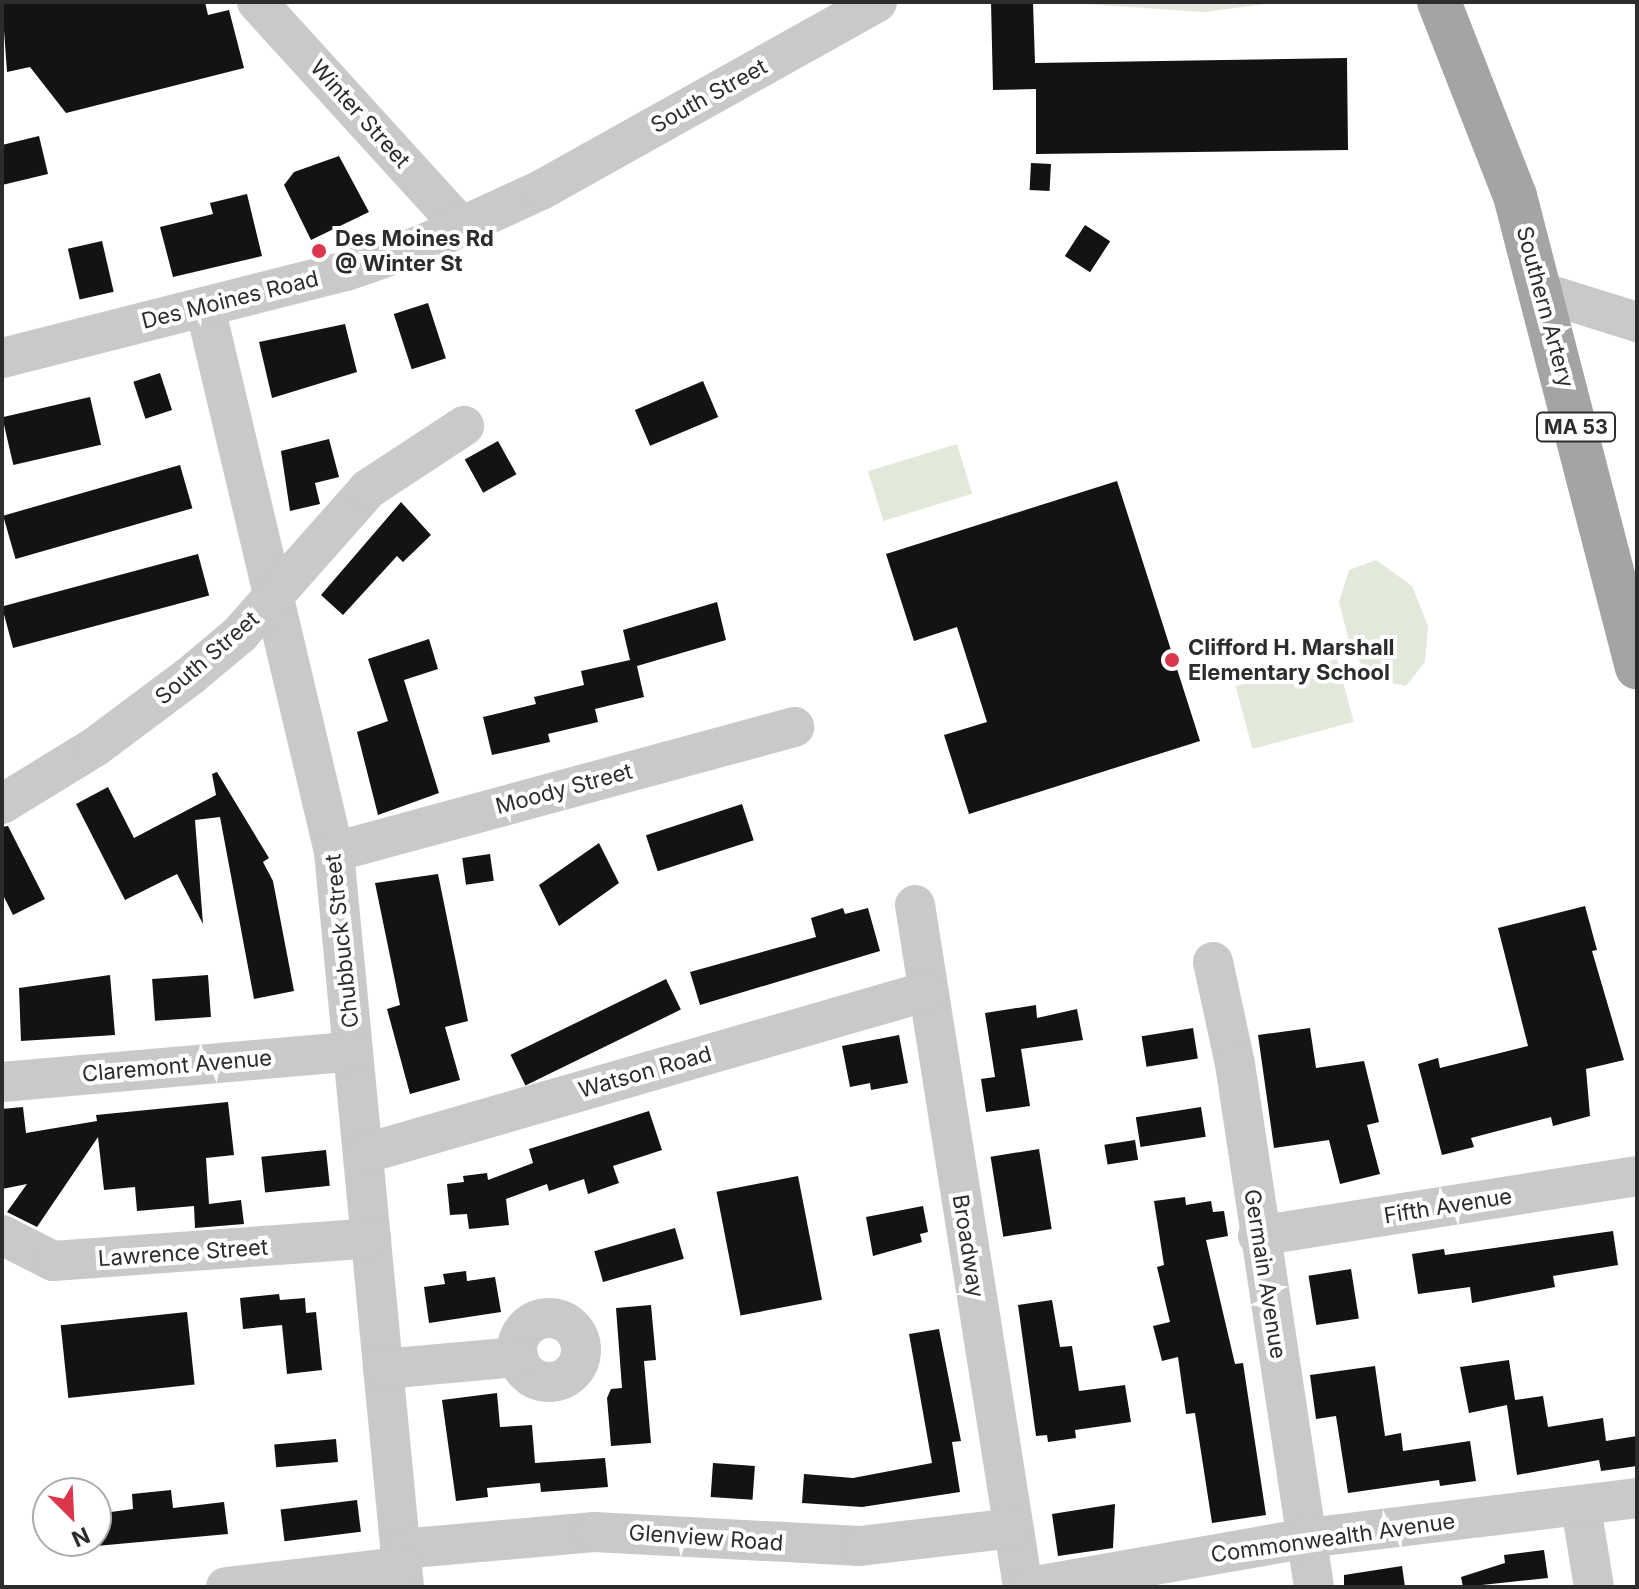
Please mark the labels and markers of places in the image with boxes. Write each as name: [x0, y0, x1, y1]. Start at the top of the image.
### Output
place label: Des Moines Rd @ Winter St: [335, 225, 494, 276]
marker: Des Moines Rd @ Winter St: [310, 242, 328, 260]
place label: Clifford H. Marshall Elementary School: [1188, 634, 1395, 686]
marker: Clifford H. Marshall Elementary School: [1163, 651, 1181, 669]

